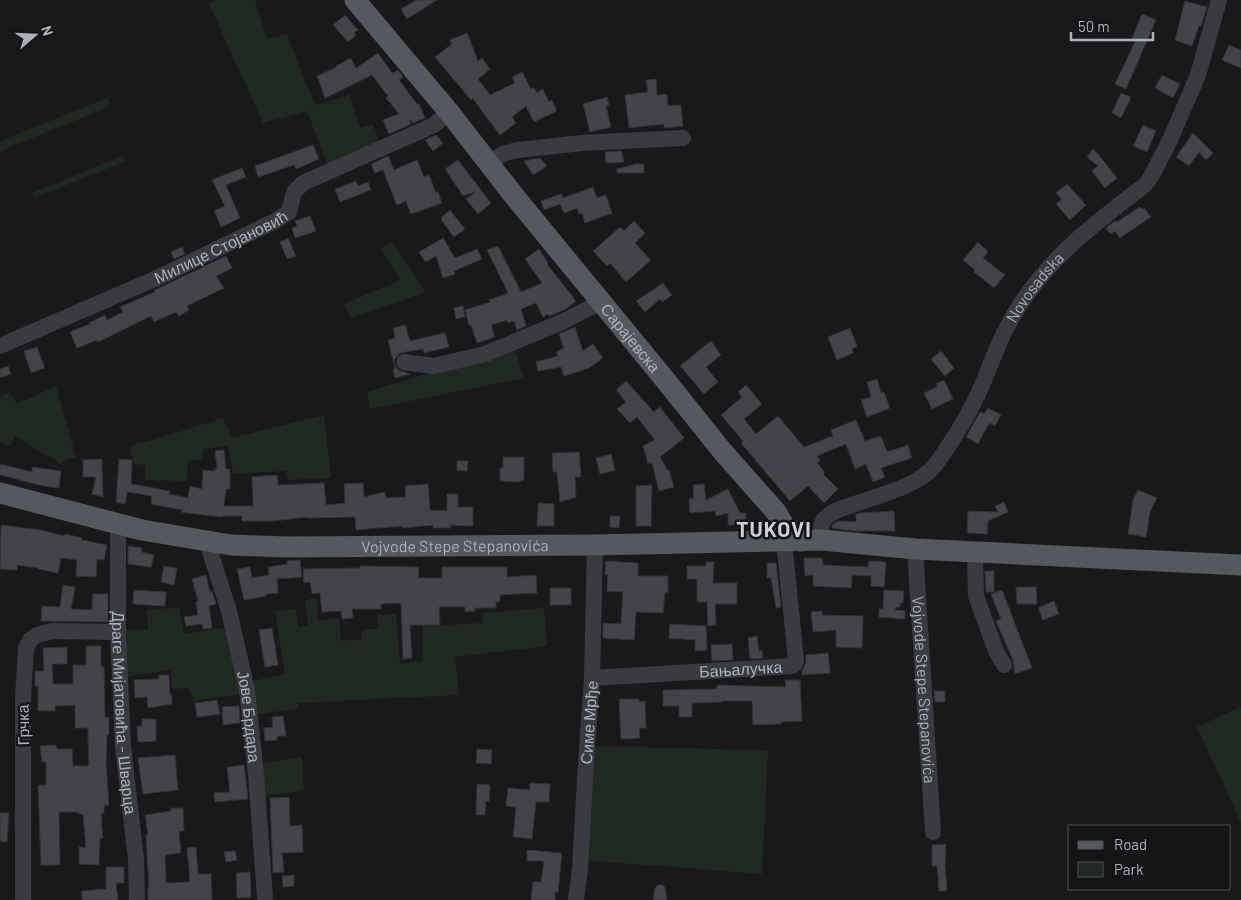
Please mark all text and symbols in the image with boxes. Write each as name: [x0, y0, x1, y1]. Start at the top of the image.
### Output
north arrow: [10, 10, 60, 60]
scale bar: [1071, 10, 1154, 42]
text: 50 m: [1078, 17, 1110, 35]
text: N: [38, 23, 57, 38]
street label: Милице Стојановић: [151, 206, 291, 287]
street label: Novosadska: [1001, 248, 1067, 326]
street label: Сарајевска: [597, 299, 665, 376]
district label: TUKOVI: [736, 516, 812, 541]
street label: Vojvode Stepe Stepanovića: [361, 535, 549, 556]
street label: Vojvode Stepe Stepanovića: [909, 596, 940, 784]
street label: Драге Мијатовића - Шварца: [109, 611, 141, 815]
street label: Бањалучка: [699, 657, 783, 681]
street label: Јове Брдара: [234, 669, 265, 763]
street label: Симе Мрђе: [576, 680, 601, 765]
street label: Грчка: [13, 704, 32, 746]
legend: [1068, 825, 1231, 890]
text: Road: [1114, 835, 1147, 853]
text: Park: [1114, 860, 1144, 878]

